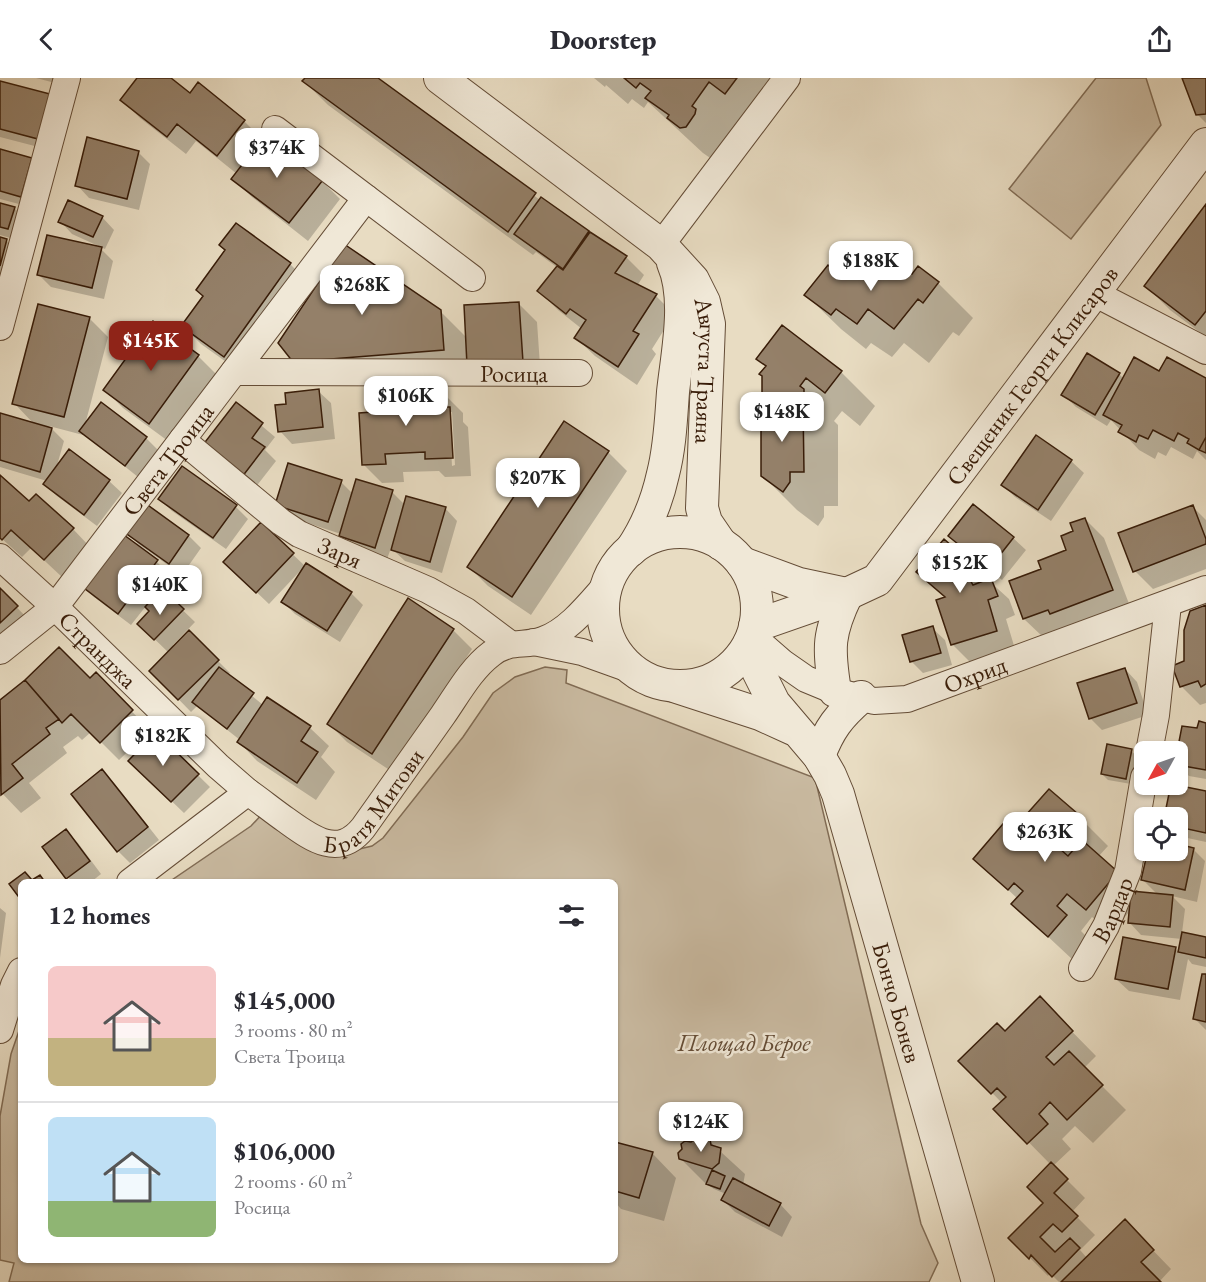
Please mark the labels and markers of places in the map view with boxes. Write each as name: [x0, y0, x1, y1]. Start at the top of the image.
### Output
pin: $374K: [235, 128, 319, 179]
pin: $188K: [829, 241, 913, 292]
pin: $268K: [320, 265, 404, 316]
pin: $145K: [109, 321, 193, 372]
pin: $106K: [364, 376, 448, 427]
pin: $148K: [740, 392, 824, 443]
pin: $207K: [496, 458, 580, 509]
pin: $152K: [918, 543, 1002, 594]
pin: $140K: [118, 565, 202, 616]
pin: $182K: [121, 716, 205, 767]
pin: $263K: [1003, 812, 1087, 863]
pin: $124K: [659, 1102, 743, 1153]

